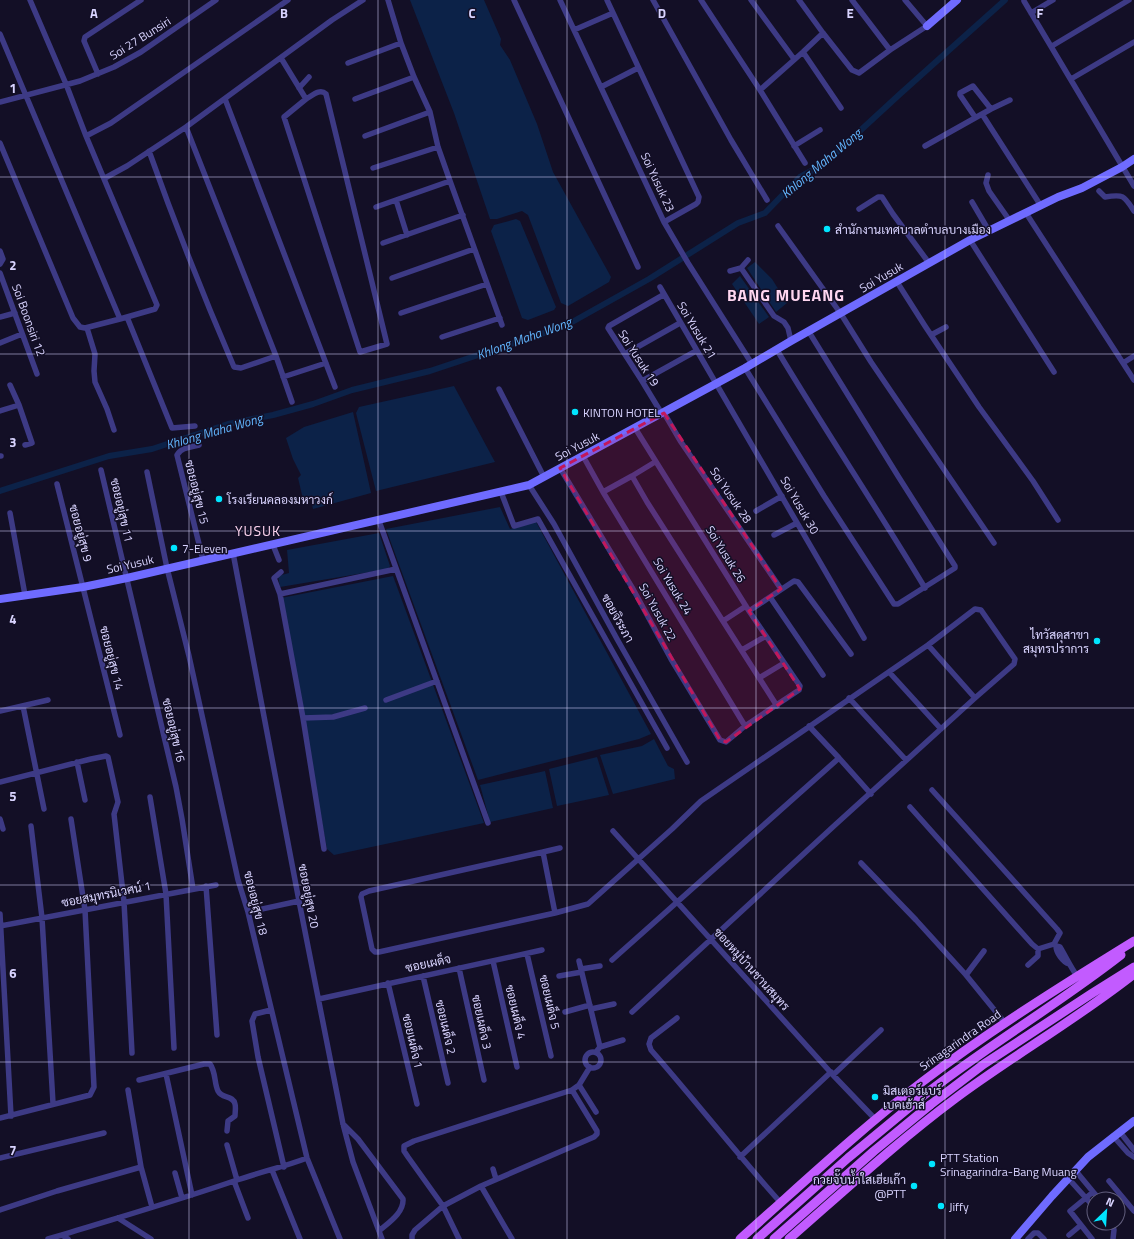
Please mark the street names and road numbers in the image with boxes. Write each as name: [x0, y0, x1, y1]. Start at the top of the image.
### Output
street label: Soi 27 Bunsiri: [106, 12, 174, 64]
street label: Soi Yusuk 23: [636, 149, 680, 215]
street label: Soi Yusuk: [855, 257, 907, 297]
street label: Soi Boonsiri 12: [7, 281, 51, 359]
street label: Soi Yusuk 21: [672, 298, 722, 362]
street label: Soi Yusuk 19: [614, 326, 665, 390]
street label: Soi Yusuk: [551, 426, 603, 466]
street label: ซอยอยู่สุข 15: [180, 458, 214, 526]
street label: Soi Yusuk 28: [705, 463, 757, 527]
street label: Soi Yusuk 30: [776, 473, 824, 538]
street label: ซอยอยู่สุข 11: [105, 476, 139, 544]
street label: ซอยอยู่สุข 9: [64, 502, 98, 564]
street label: Soi Yusuk 26: [701, 522, 751, 586]
street label: Soi Yusuk: [105, 549, 156, 579]
street label: Soi Yusuk 24: [648, 554, 698, 619]
street label: Soi Yusuk 22: [634, 579, 682, 645]
street label: ซอยจิระภา: [597, 590, 639, 646]
street label: ซอยอยู่สุข 14: [95, 624, 129, 692]
street label: ซอยอยู่สุข 16: [157, 696, 191, 764]
street label: ซอยอยู่สุข 20: [293, 862, 325, 930]
street label: ซอยอยู่สุข 18: [239, 869, 273, 937]
street label: ซอยสมุทรนิเวศน์ 1: [59, 876, 153, 912]
street label: ซอยหมู่บ้านชานสมุทร: [709, 923, 795, 1015]
street label: ซอยเผด็จ: [403, 949, 453, 977]
street label: ซอยเผด็จ 5: [534, 973, 566, 1032]
street label: ซอยเผด็จ 4: [500, 983, 532, 1042]
street label: ซอยเผด็จ 3: [467, 993, 497, 1051]
street label: ซอยเผด็จ 2: [430, 998, 462, 1056]
street label: Srinagarindra Road: [915, 1005, 1005, 1075]
street label: ซอยเผด็จ 1: [397, 1012, 429, 1070]

